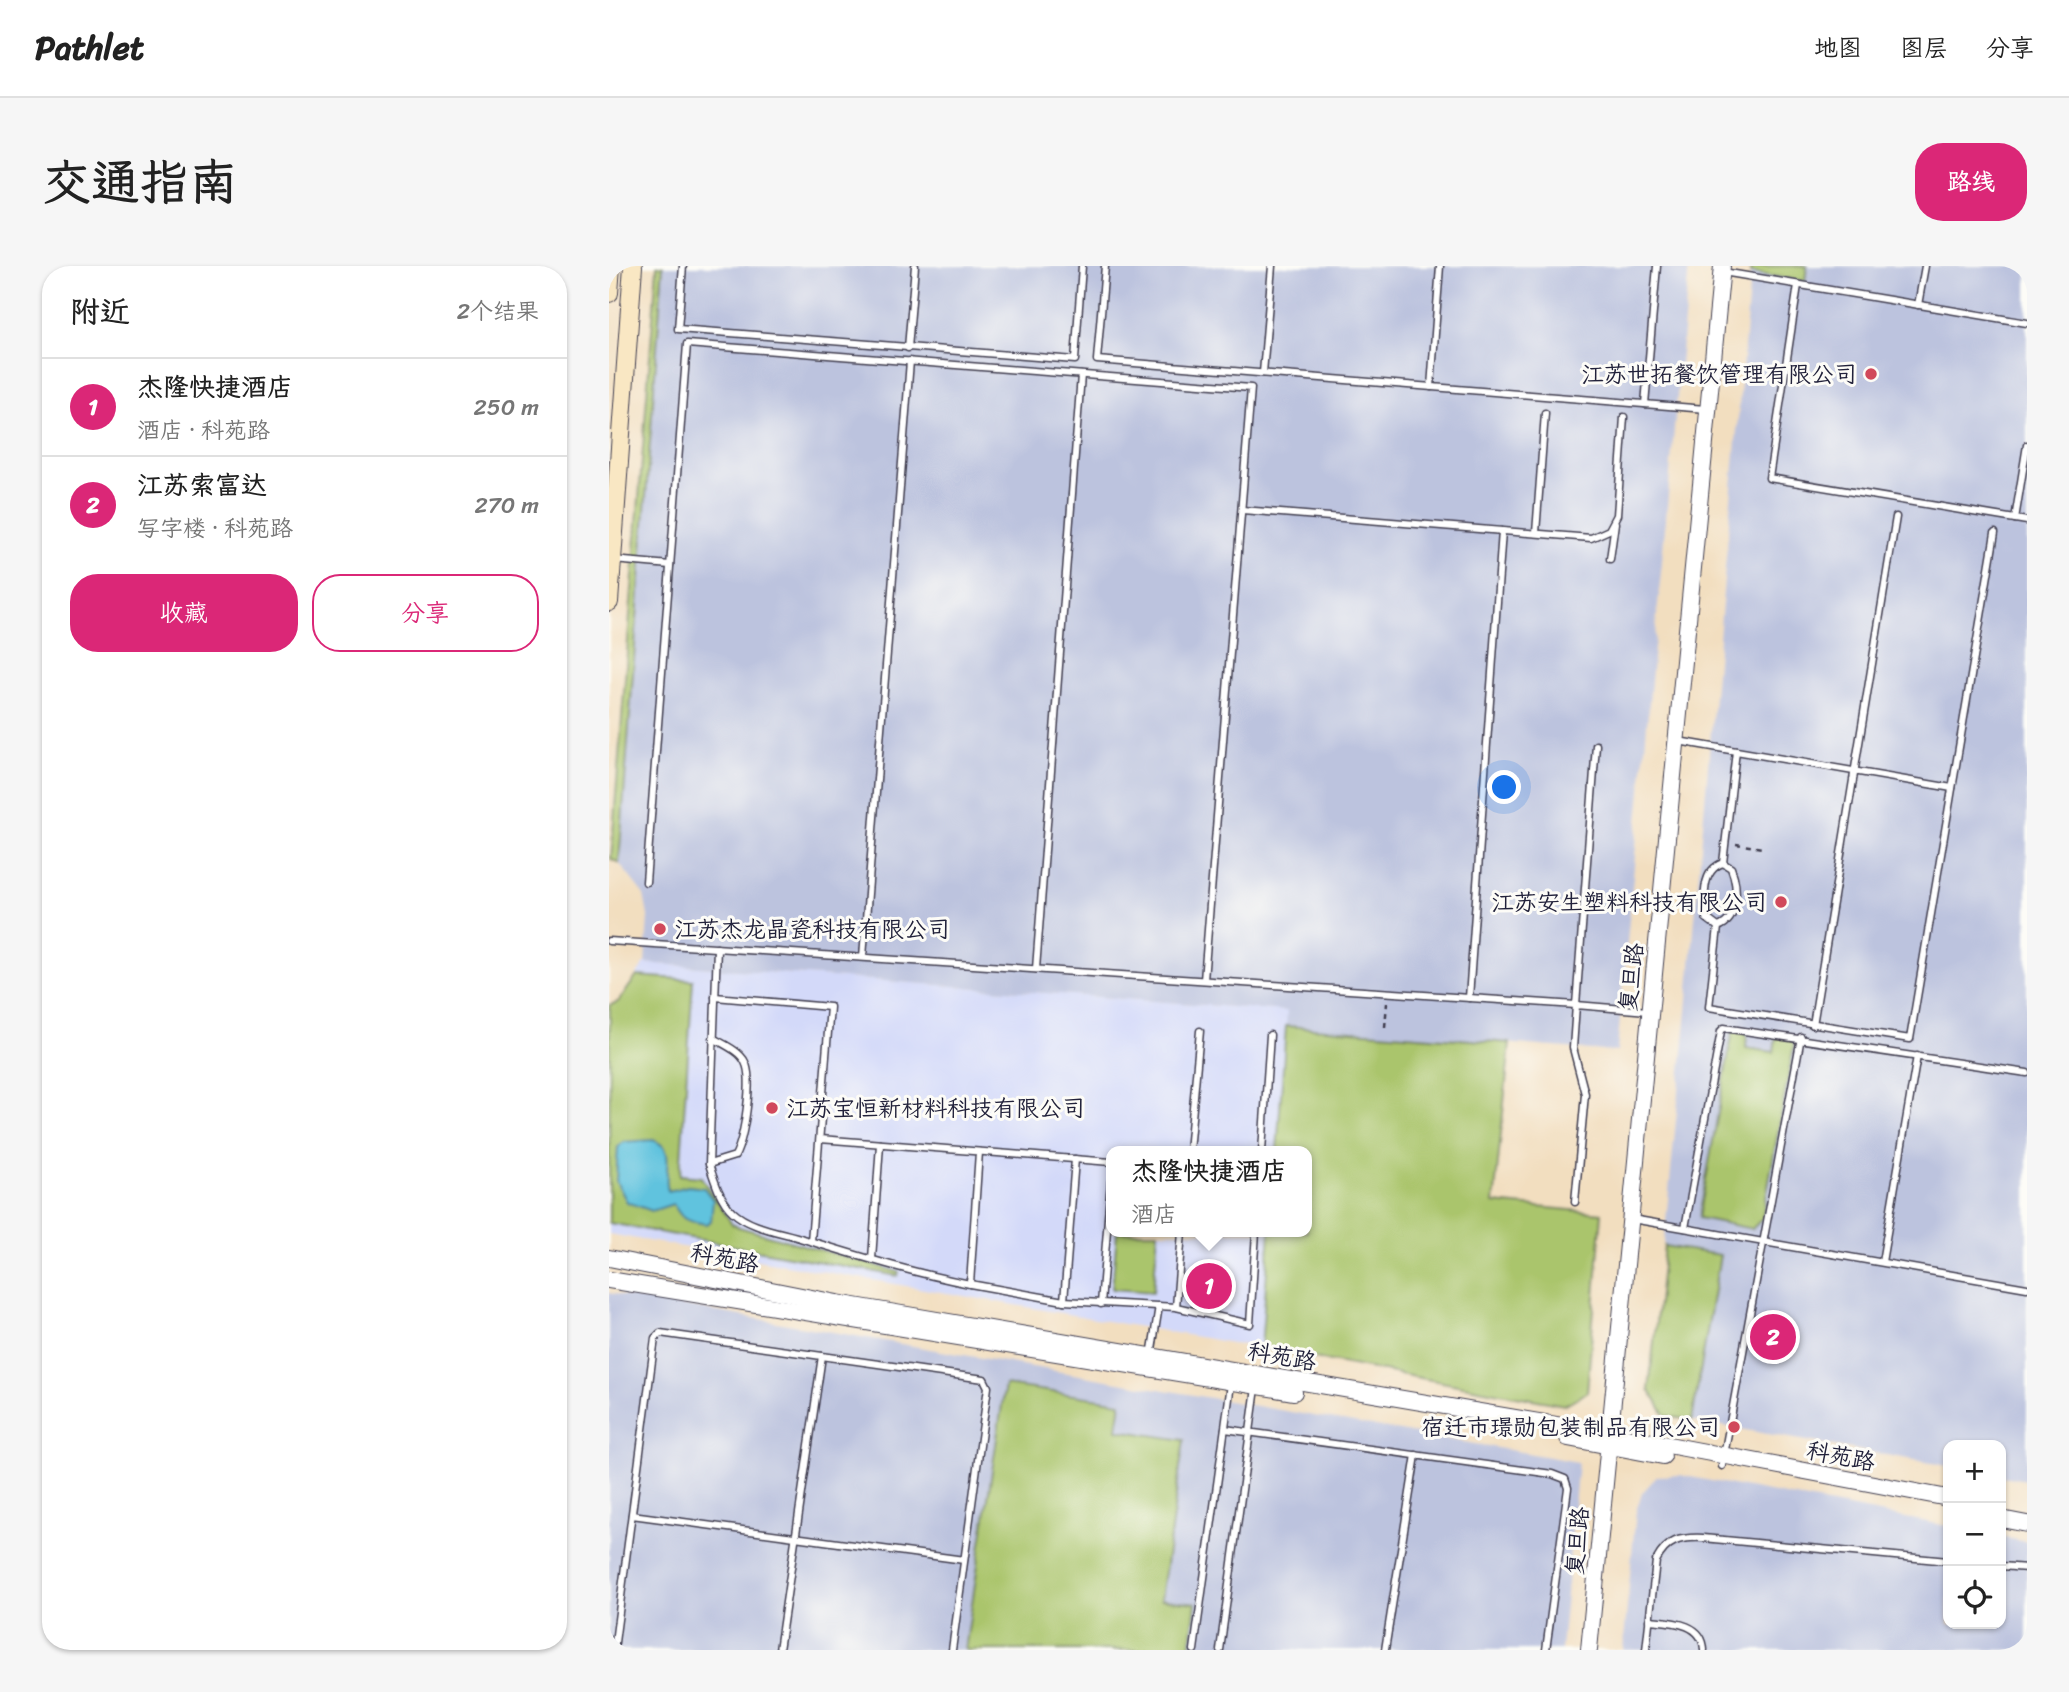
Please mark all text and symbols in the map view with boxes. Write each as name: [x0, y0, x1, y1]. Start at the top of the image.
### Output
text: Pathlet: [35, 19, 144, 77]
text: 地图: [1814, 27, 1862, 69]
text: 图层: [1900, 27, 1948, 69]
text: 分享: [1986, 27, 2034, 69]
text: 交通指南: [42, 139, 238, 226]
button: 路线: [1915, 143, 2027, 221]
text: 附近: [70, 285, 130, 339]
text: 2个结果: [457, 291, 539, 332]
place label: 江苏世拓餐饮管理有限公司: [1581, 354, 1857, 395]
text: 杰隆快捷酒店: [137, 364, 293, 410]
marker: 江苏世拓餐饮管理有限公司: [1863, 366, 1879, 382]
text: 1: [88, 387, 98, 428]
text: 250 m: [473, 387, 539, 428]
text: 酒店 · 科苑路: [137, 410, 270, 451]
text: 江苏索富达: [137, 462, 267, 508]
text: 2: [86, 485, 100, 526]
text: 270 m: [474, 485, 539, 526]
text: 写字楼 · 科苑路: [137, 508, 293, 549]
button: 收藏: [70, 574, 298, 652]
button: 分享: [312, 574, 539, 652]
your location: [1487, 770, 1521, 804]
place label: 江苏安生塑料科技有限公司: [1491, 882, 1767, 923]
marker: 江苏安生塑料科技有限公司: [1773, 894, 1789, 910]
place label: 江苏杰龙晶瓷科技有限公司: [674, 909, 950, 950]
marker: 江苏杰龙晶瓷科技有限公司: [652, 921, 668, 937]
street label: 复旦路: [1608, 941, 1655, 1014]
place label: 江苏宝恒新材料科技有限公司: [786, 1088, 1085, 1129]
marker: 江苏宝恒新材料科技有限公司: [764, 1100, 780, 1116]
popup: [1106, 1146, 1312, 1237]
text: 杰隆快捷酒店: [1131, 1148, 1287, 1194]
text: 酒店: [1131, 1194, 1177, 1235]
street label: 科苑路: [687, 1232, 763, 1285]
pin: 1: [1186, 1260, 1232, 1312]
pin: 2: [1750, 1311, 1796, 1363]
street label: 科苑路: [1244, 1330, 1319, 1383]
place label: 宿迁市璟勋包装制品有限公司: [1421, 1407, 1720, 1448]
marker: 宿迁市璟勋包装制品有限公司: [1726, 1419, 1742, 1435]
street label: 科苑路: [1803, 1430, 1879, 1483]
map controls: [1943, 1440, 2006, 1629]
button: +: [1943, 1440, 2006, 1503]
button: −: [1943, 1503, 2006, 1566]
street label: 复旦路: [1554, 1505, 1601, 1577]
button: locate: [1943, 1566, 2006, 1629]

